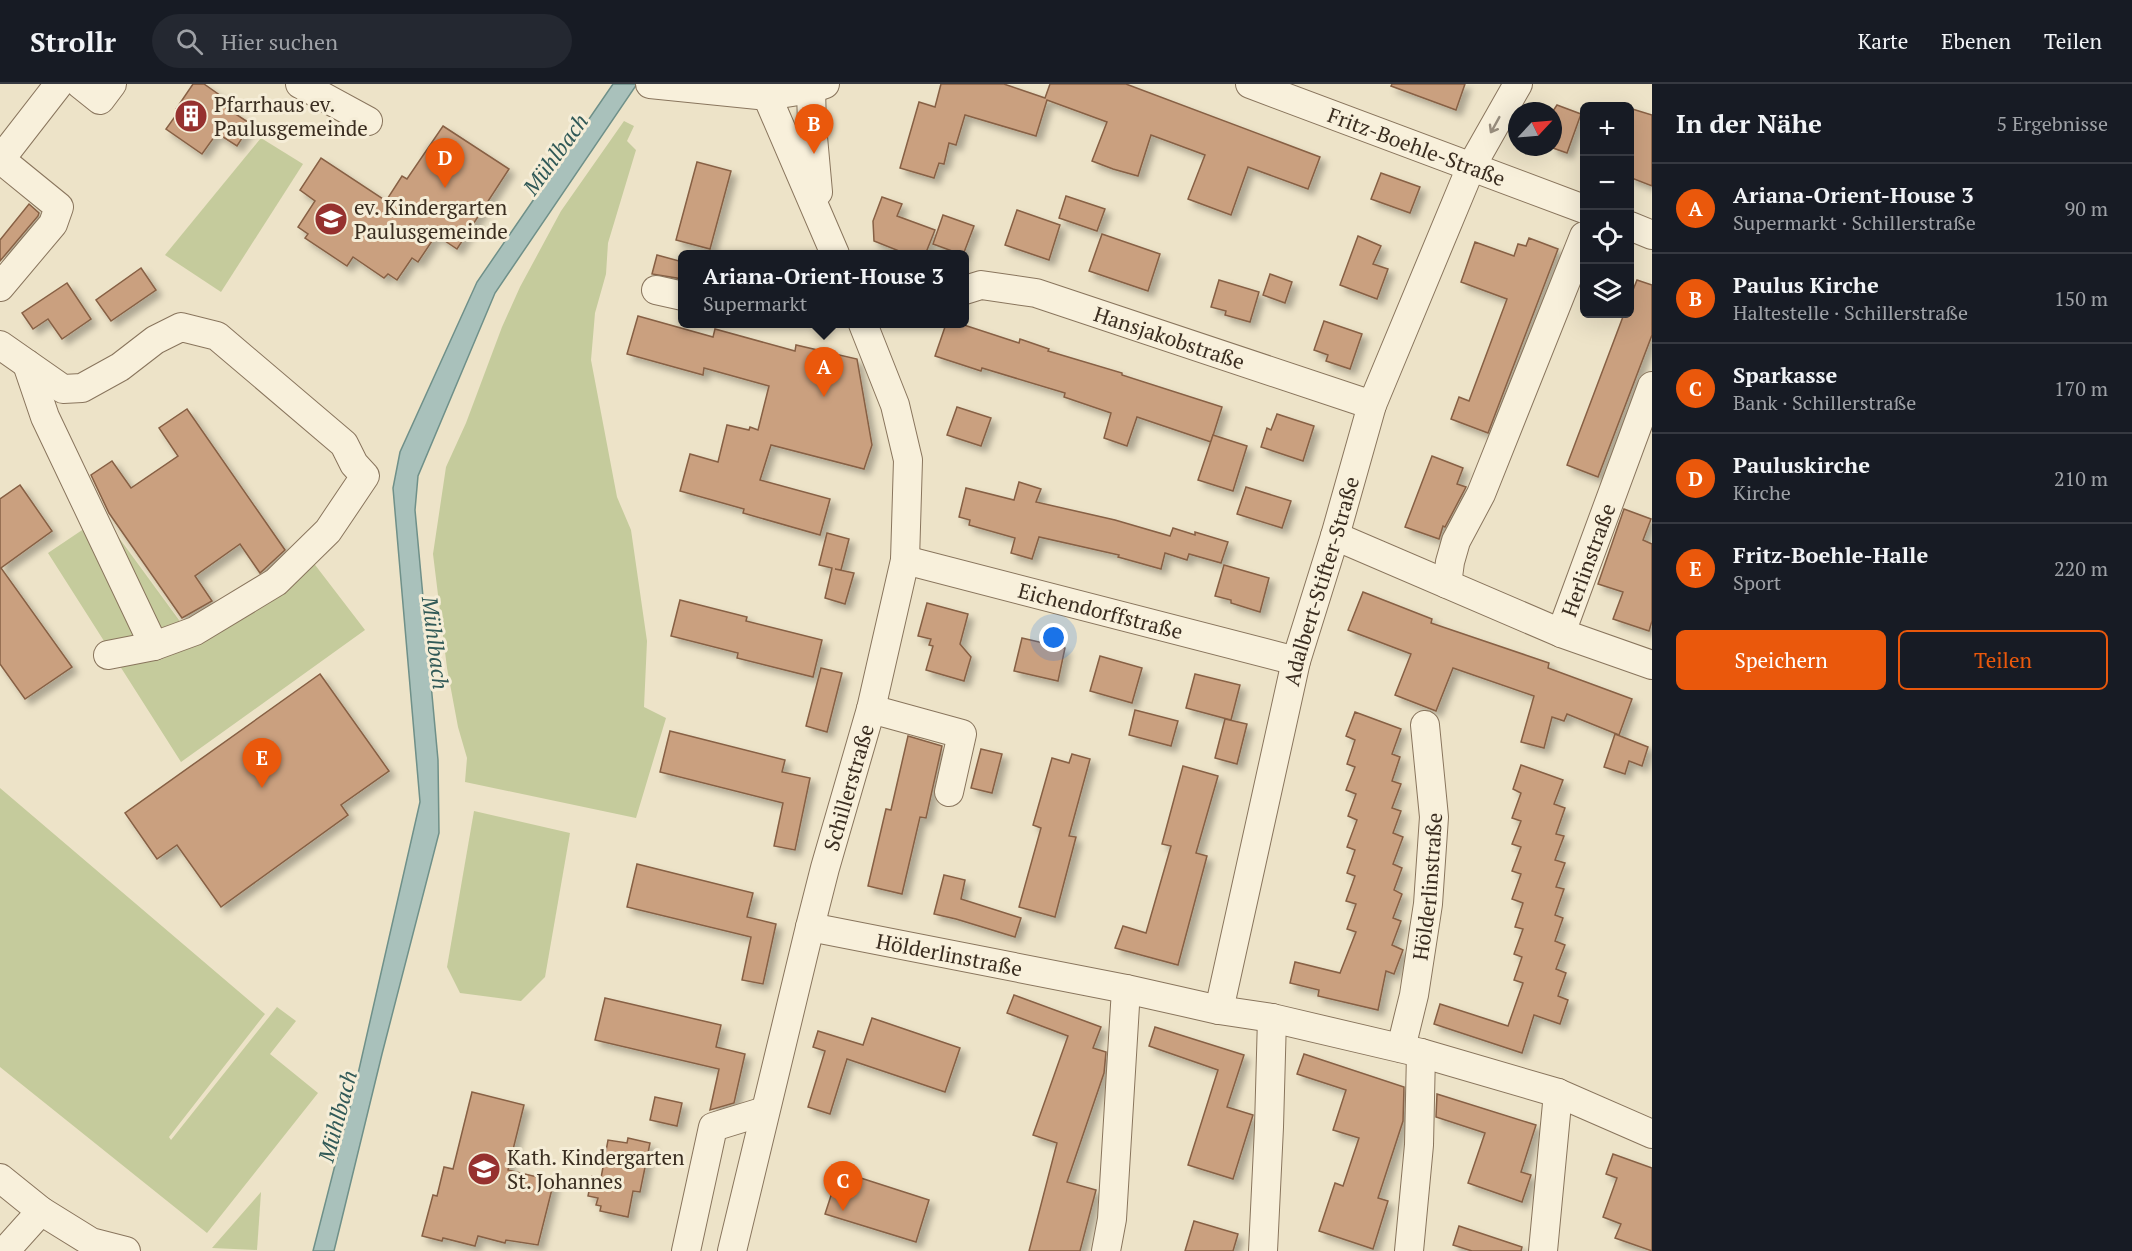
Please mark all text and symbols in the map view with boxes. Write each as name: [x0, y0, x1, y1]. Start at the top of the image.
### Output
search box: [152, 14, 572, 68]
text: Strollr: [30, 23, 116, 60]
icon: search: [173, 25, 206, 58]
text: Hier suchen: [221, 27, 338, 56]
text: Karte: [1858, 27, 1908, 55]
text: Ebenen: [1941, 27, 2011, 55]
text: Teilen: [2044, 27, 2102, 55]
place label: Pfarrhaus ev. Paulusgemeinde: [214, 90, 368, 142]
building icon: Pfarrhaus ev. Paulusgemeinde: [173, 98, 209, 134]
street label: Fritz-Boehle-Straße: [1324, 100, 1509, 192]
north arrow: [1508, 102, 1562, 156]
map controls: [1580, 102, 1634, 318]
button: +: [1580, 102, 1634, 156]
pin: B: [794, 104, 834, 154]
text: In der Nähe: [1676, 106, 1822, 140]
water label: Mühlbach: [515, 108, 594, 201]
text: 5 Ergebnisse: [1996, 110, 2108, 137]
one-way arrow: [1488, 117, 1500, 134]
pin: D: [426, 138, 464, 188]
button: −: [1580, 156, 1634, 210]
text: Ariana-Orient-House 3: [1733, 180, 1974, 209]
place label: ev. Kindergarten Paulusgemeinde: [354, 193, 508, 245]
text: A: [1688, 195, 1703, 222]
text: 90 m: [2065, 195, 2108, 222]
school or university icon: ev. Kindergarten Paulusgemeinde: [313, 201, 349, 237]
text: Supermarkt · Schillerstraße: [1733, 209, 1976, 236]
button: locate: [1580, 210, 1634, 264]
popup: [678, 250, 969, 328]
text: Ariana-Orient-House 3: [703, 261, 944, 290]
button: layers: [1580, 264, 1634, 318]
text: Paulus Kirche: [1733, 270, 1879, 299]
text: B: [1689, 285, 1702, 312]
text: 150 m: [2054, 285, 2108, 312]
text: Supermarkt: [703, 290, 807, 317]
street label: Hansjakobstraße: [1090, 299, 1249, 376]
text: Haltestelle · Schillerstraße: [1733, 299, 1968, 326]
pin: A: [804, 348, 844, 397]
text: Sparkasse: [1733, 360, 1837, 389]
text: C: [1689, 375, 1702, 402]
text: 170 m: [2054, 375, 2108, 402]
text: Bank · Schillerstraße: [1733, 389, 1916, 416]
text: Pauluskirche: [1733, 450, 1870, 479]
text: D: [1688, 465, 1703, 492]
text: 210 m: [2054, 465, 2108, 492]
street label: Adalbert-Stifter-Straße: [1277, 473, 1365, 689]
text: Kirche: [1733, 479, 1791, 506]
street label: Herlinstraße: [1554, 499, 1622, 620]
text: Fritz-Boehle-Halle: [1733, 540, 1928, 569]
text: E: [1689, 555, 1702, 582]
text: 220 m: [2054, 555, 2108, 582]
text: Sport: [1733, 569, 1781, 596]
street label: Eichendorffstraße: [1015, 576, 1186, 645]
water label: Mühlbach: [416, 594, 456, 691]
your location: [1039, 623, 1068, 652]
button: Speichern: [1676, 630, 1886, 690]
button: Teilen: [1898, 630, 2108, 690]
street label: Schillerstraße: [817, 721, 880, 854]
pin: E: [242, 738, 282, 788]
street label: Hölderlinstraße: [1406, 812, 1448, 962]
street label: Hölderlinstraße: [874, 926, 1025, 982]
water label: Mühlbach: [311, 1067, 363, 1166]
place label: Kath. Kindergarten St. Johannes: [507, 1143, 685, 1195]
school or university icon: Kath. Kindergarten St. Johannes: [466, 1151, 502, 1187]
pin: C: [824, 1162, 862, 1211]

